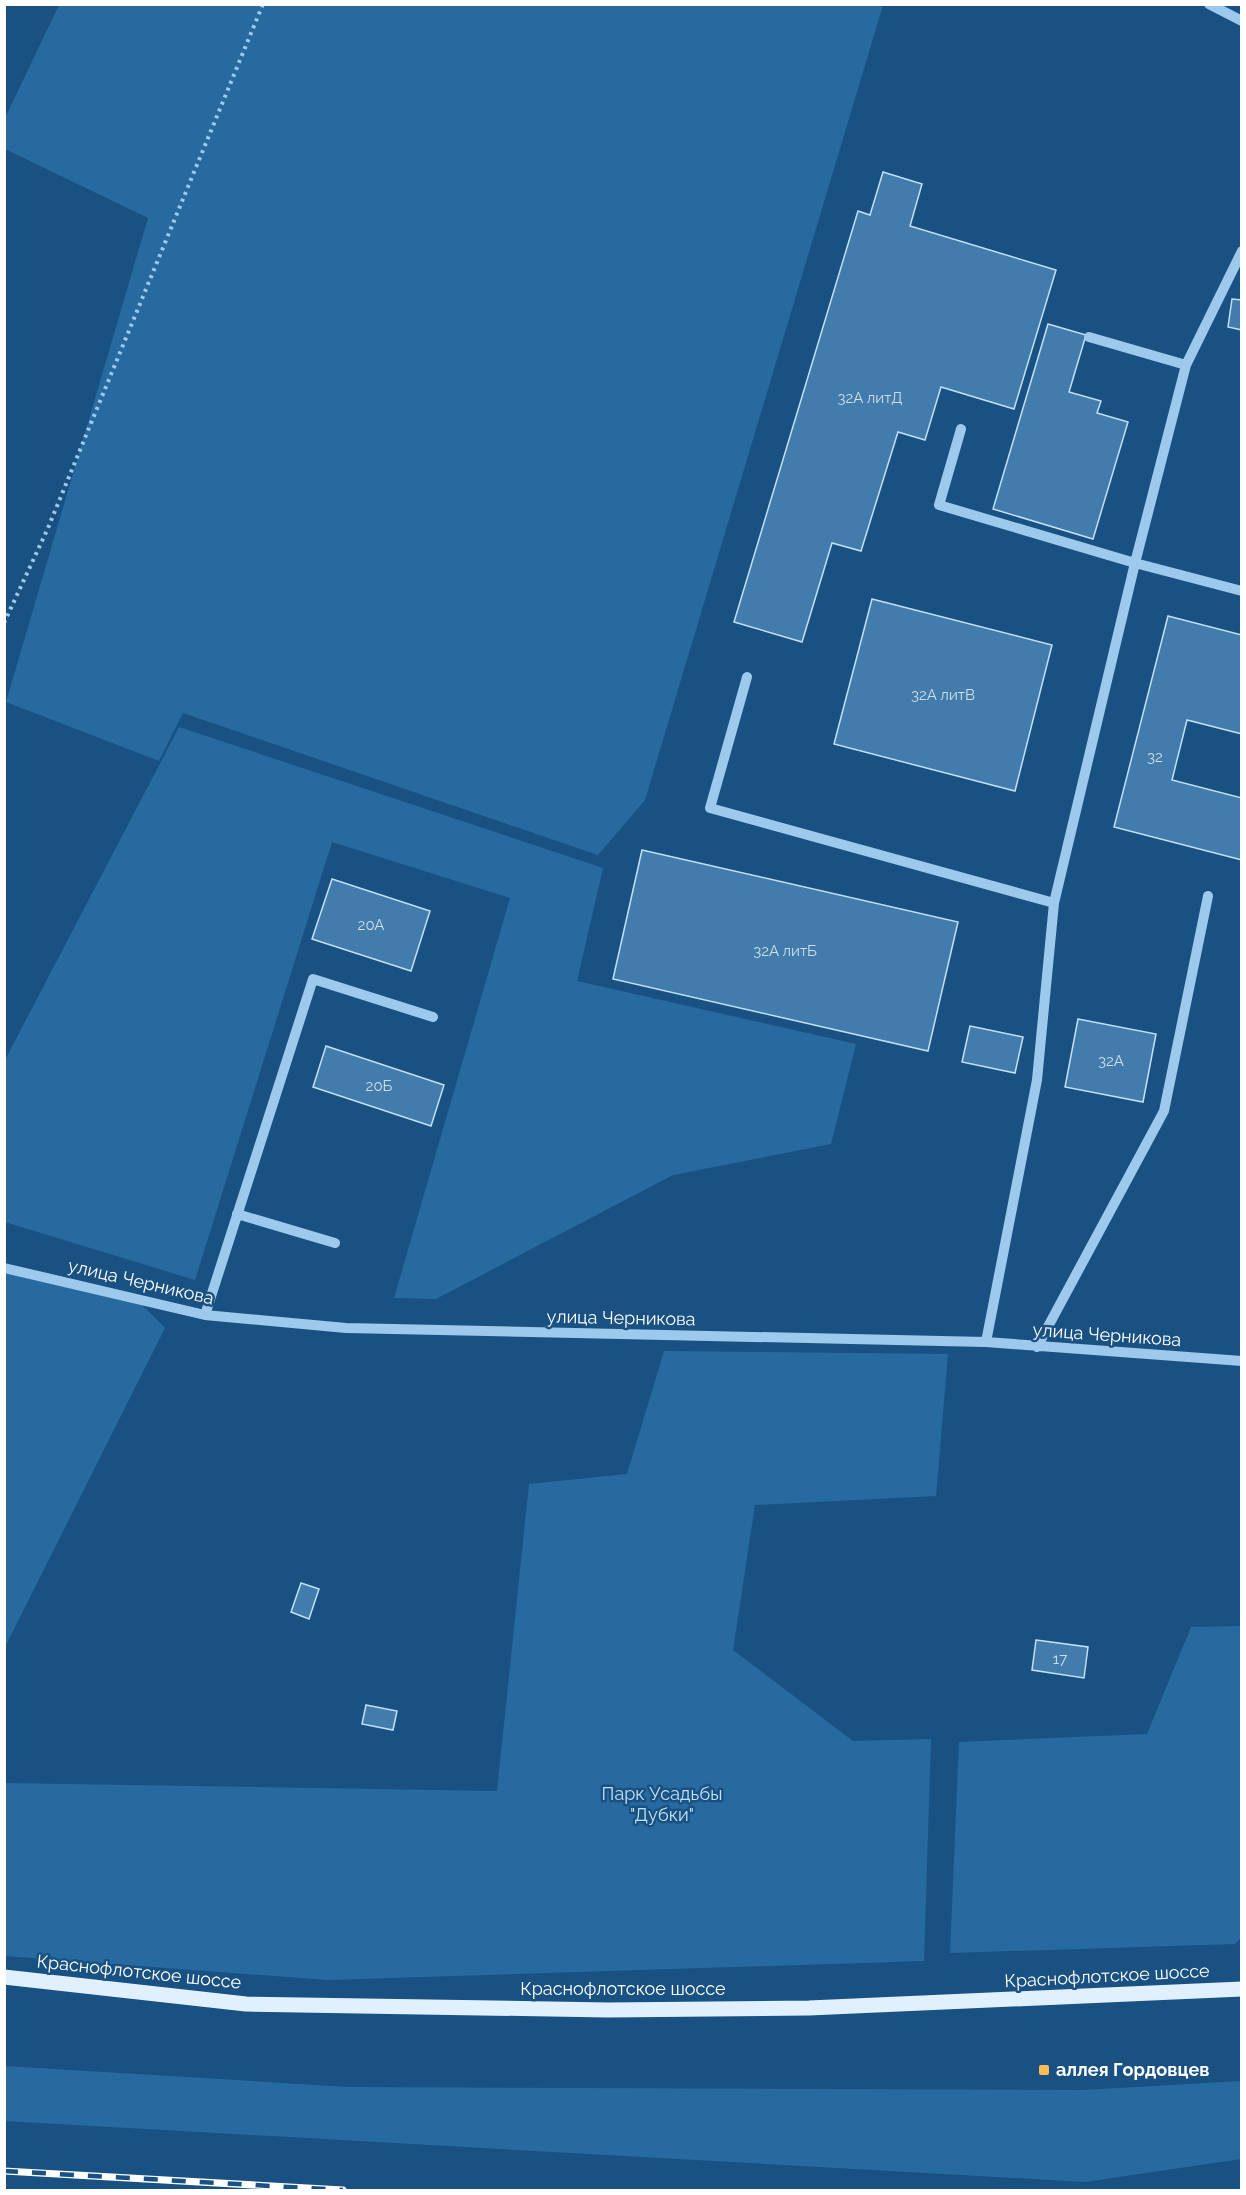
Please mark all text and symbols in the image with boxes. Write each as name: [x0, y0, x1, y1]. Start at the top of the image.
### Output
house number: 32А литД: [837, 389, 903, 407]
house number: 32А литВ: [911, 686, 975, 704]
house number: 32: [1147, 748, 1163, 766]
house number: 20А: [358, 916, 384, 934]
house number: 32А литБ: [753, 942, 817, 960]
house number: 32А: [1098, 1052, 1124, 1070]
house number: 20Б: [366, 1077, 393, 1095]
street label: улица Черникова: [66, 1255, 216, 1309]
street label: улица Черникова: [546, 1306, 696, 1329]
street label: улица Черникова: [1032, 1319, 1182, 1350]
house number: 17: [1053, 1650, 1067, 1668]
park label: Парк Усадьбы "Дубки": [602, 1783, 722, 1825]
street label: Краснофлотское шоссе: [36, 1950, 243, 1993]
street label: Краснофлотское шоссе: [1004, 1960, 1210, 1991]
street label: Краснофлотское шоссе: [520, 1978, 726, 1999]
place label: аллея Гордовцев: [1056, 2059, 1209, 2080]
marker: аллея Гордовцев: [1037, 2063, 1051, 2077]

